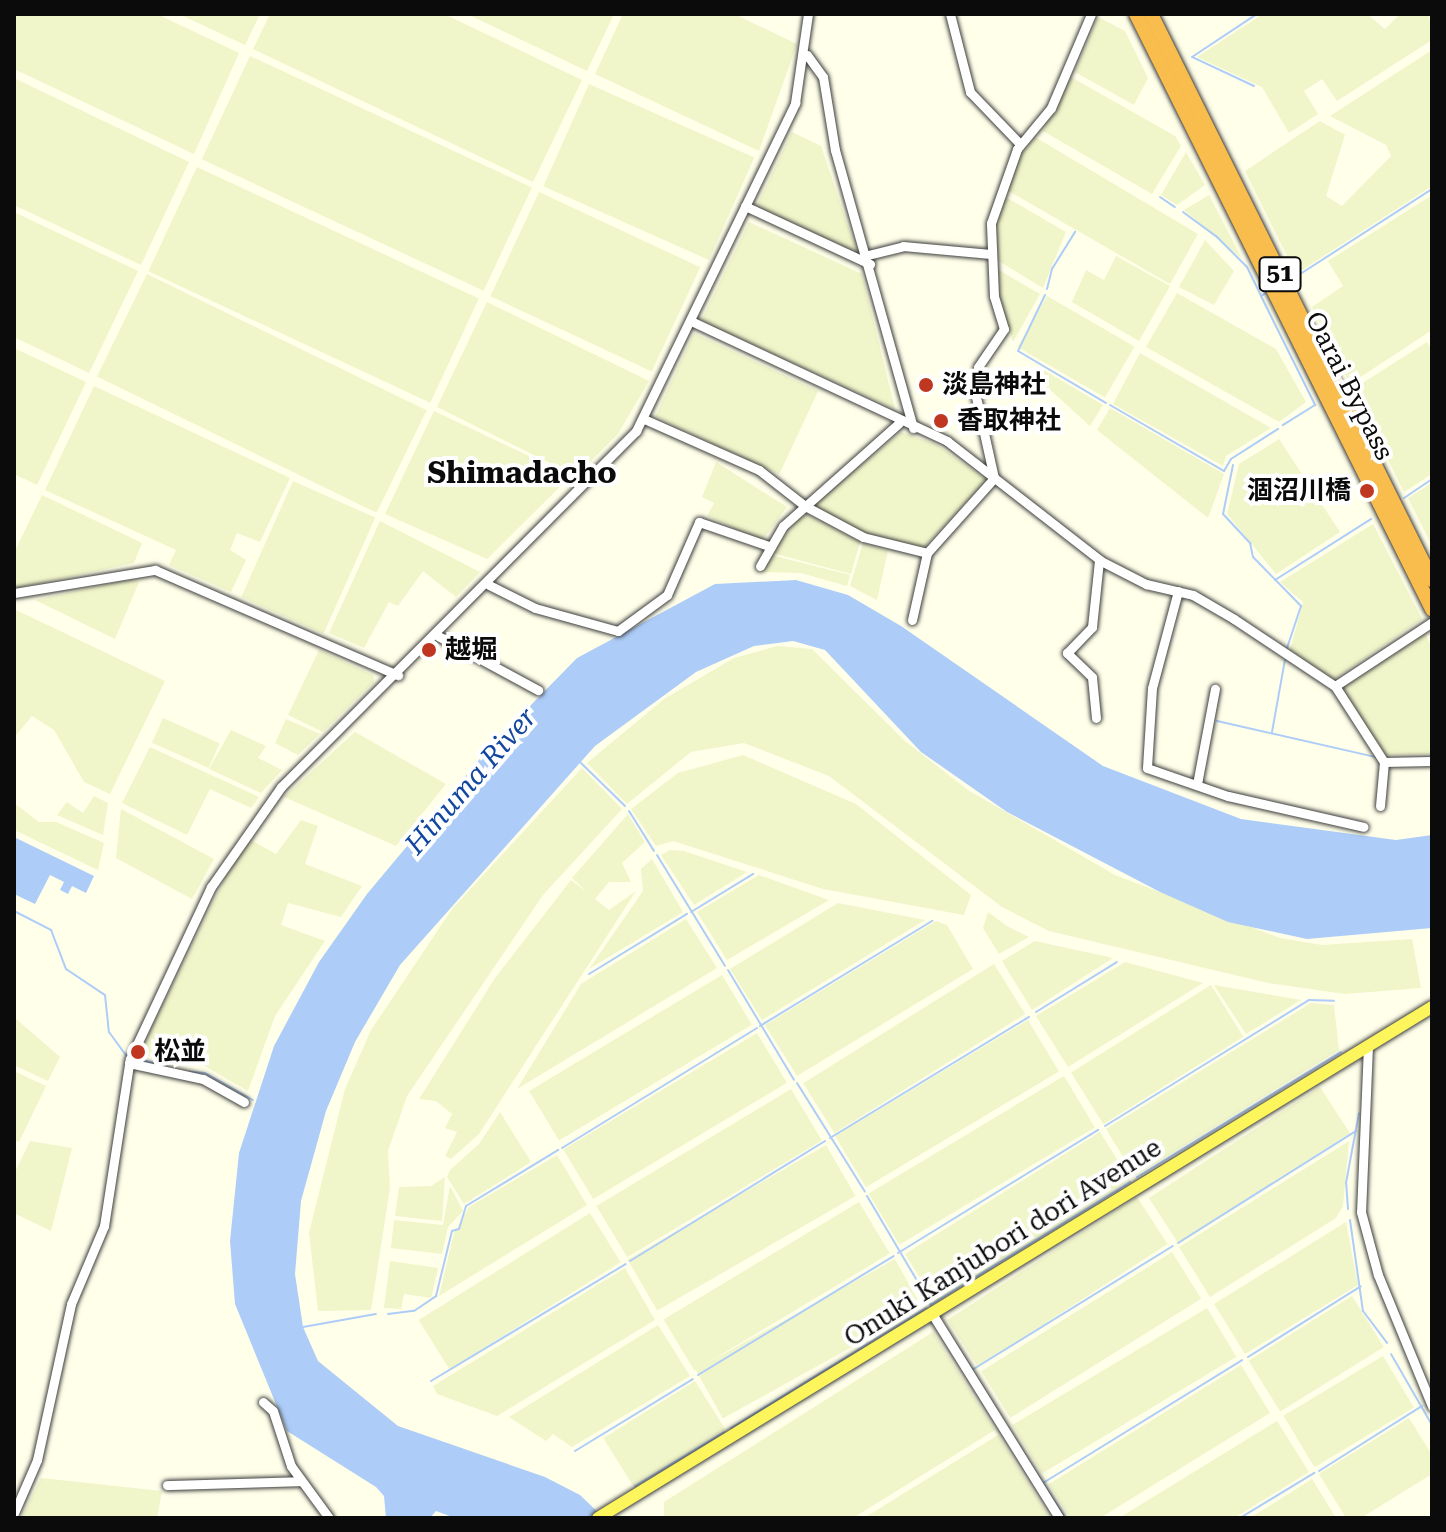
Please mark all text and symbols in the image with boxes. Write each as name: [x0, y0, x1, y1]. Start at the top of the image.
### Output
road number: 51: [1258, 254, 1302, 294]
street label: Oarai Bypass: [1298, 307, 1400, 465]
place label: 淡島神社: [942, 369, 1046, 401]
marker: 淡島神社: [917, 376, 935, 394]
place label: 香取神社: [957, 405, 1061, 437]
marker: 香取神社: [932, 412, 950, 430]
district label: Shimadacho: [427, 455, 617, 491]
place label: 涸沼川橋: [1247, 475, 1351, 507]
marker: 涸沼川橋: [1358, 482, 1376, 500]
place label: 越堀: [445, 634, 497, 666]
marker: 越堀: [420, 641, 438, 659]
water label: Hinuma River: [398, 701, 544, 861]
place label: 松並: [154, 1036, 206, 1068]
marker: 松並: [129, 1043, 147, 1061]
street label: Onuki Kanjubori dori Avenue: [839, 1132, 1167, 1354]

